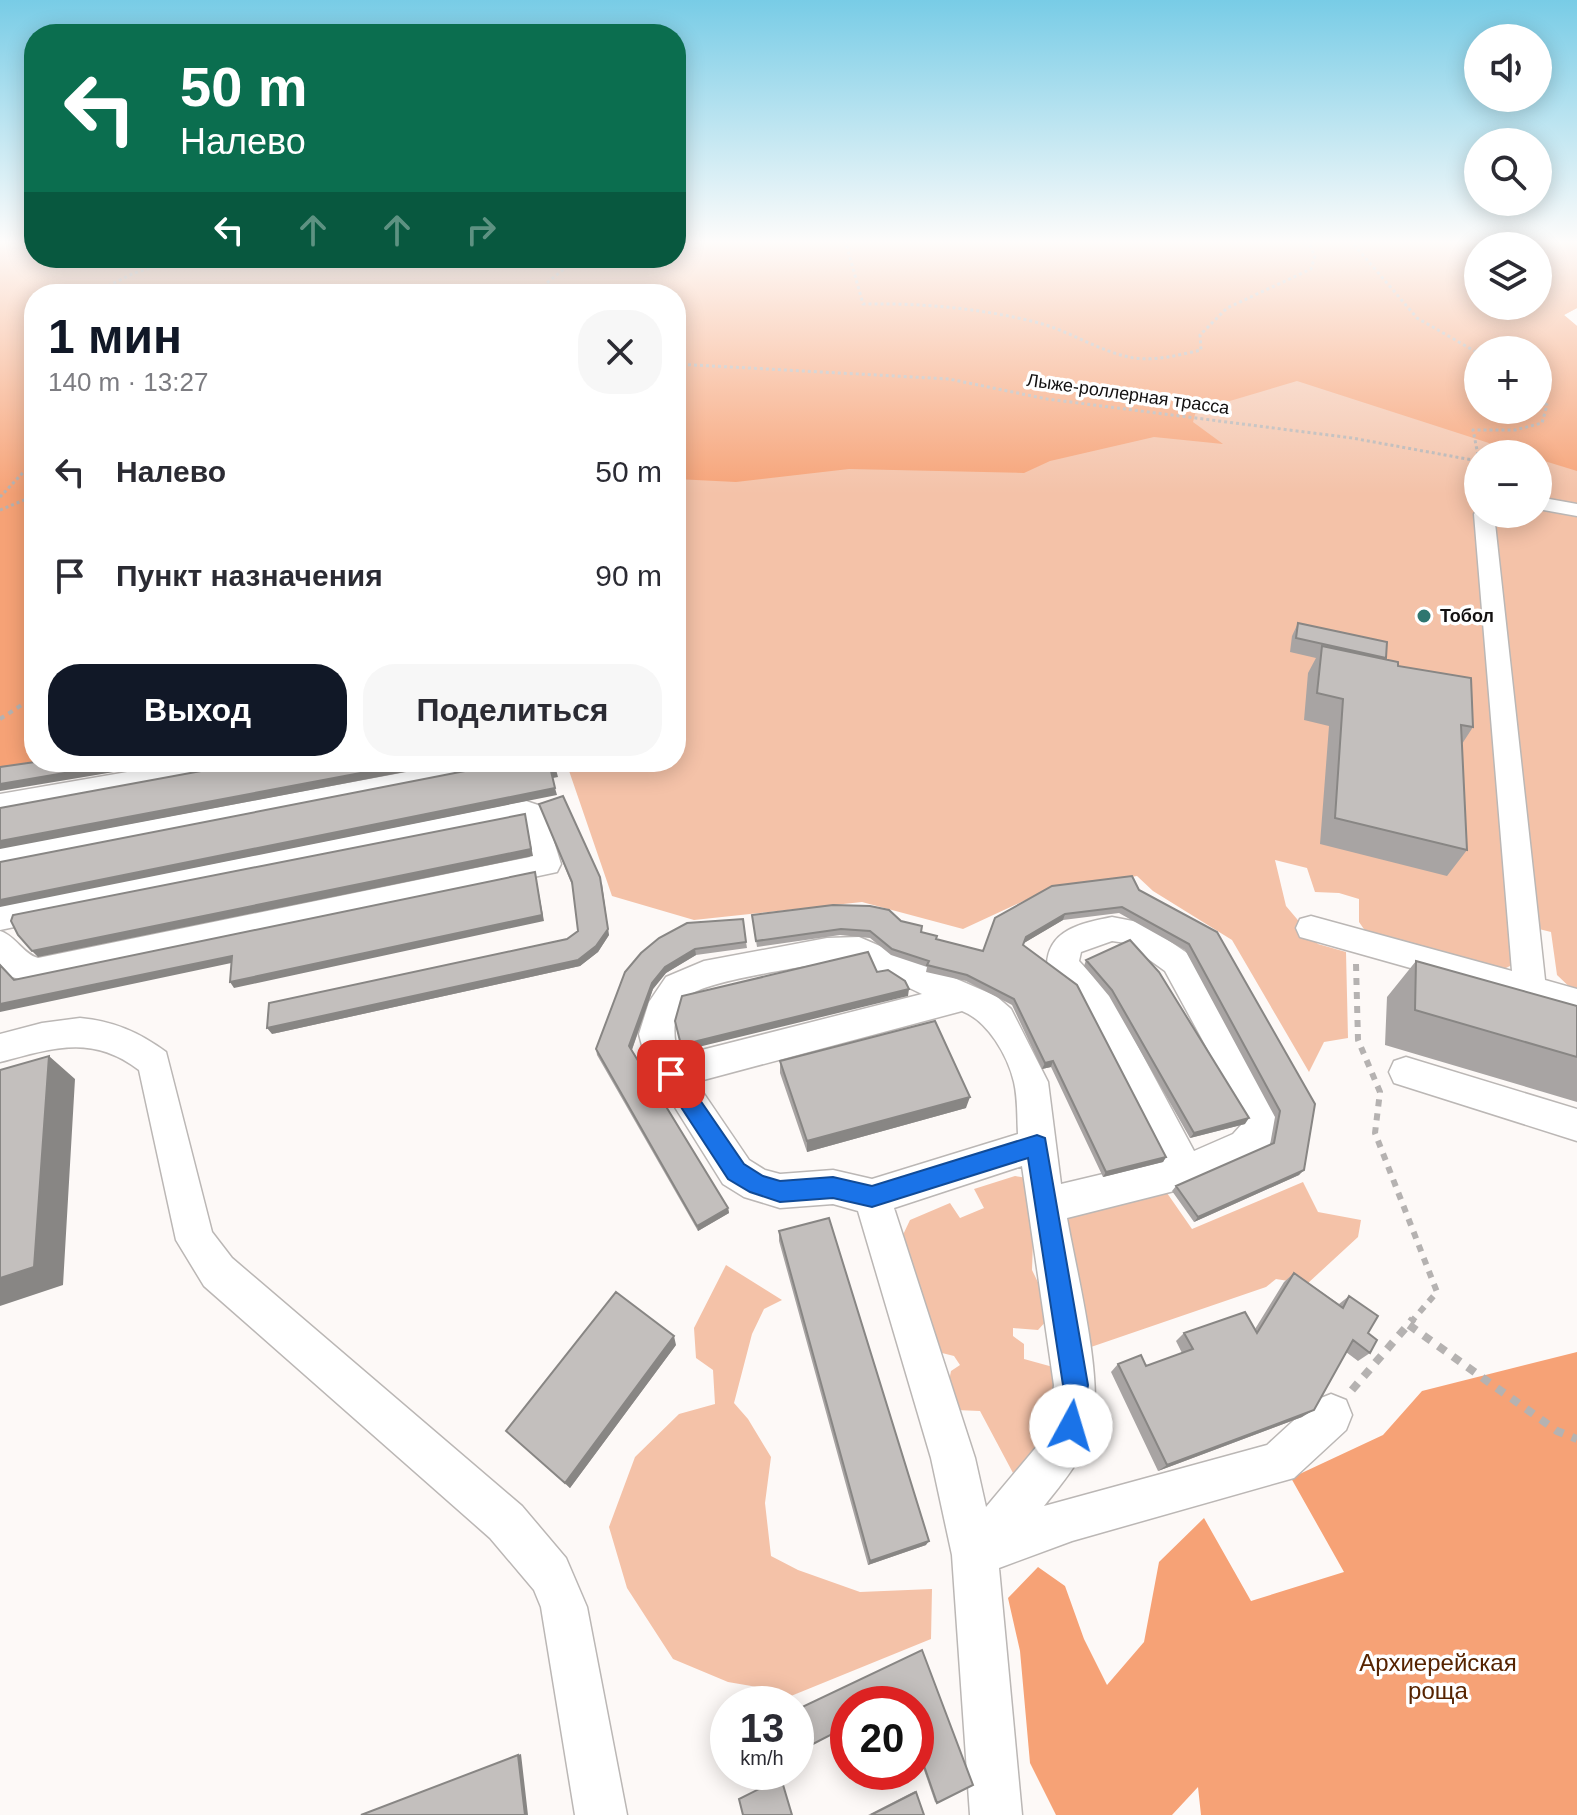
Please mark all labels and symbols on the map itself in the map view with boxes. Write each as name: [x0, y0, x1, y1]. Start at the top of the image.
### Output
street label: Лыже-роллерная трасса: [1025, 370, 1232, 418]
place label: Тобол: [1440, 606, 1494, 626]
marker: Тобол: [1415, 607, 1433, 625]
pin: [637, 1040, 705, 1108]
position arrow: [1029, 1384, 1113, 1468]
park label: Архиерейская роща: [1359, 1649, 1517, 1704]
speed limit sign: 20: [830, 1686, 934, 1790]

